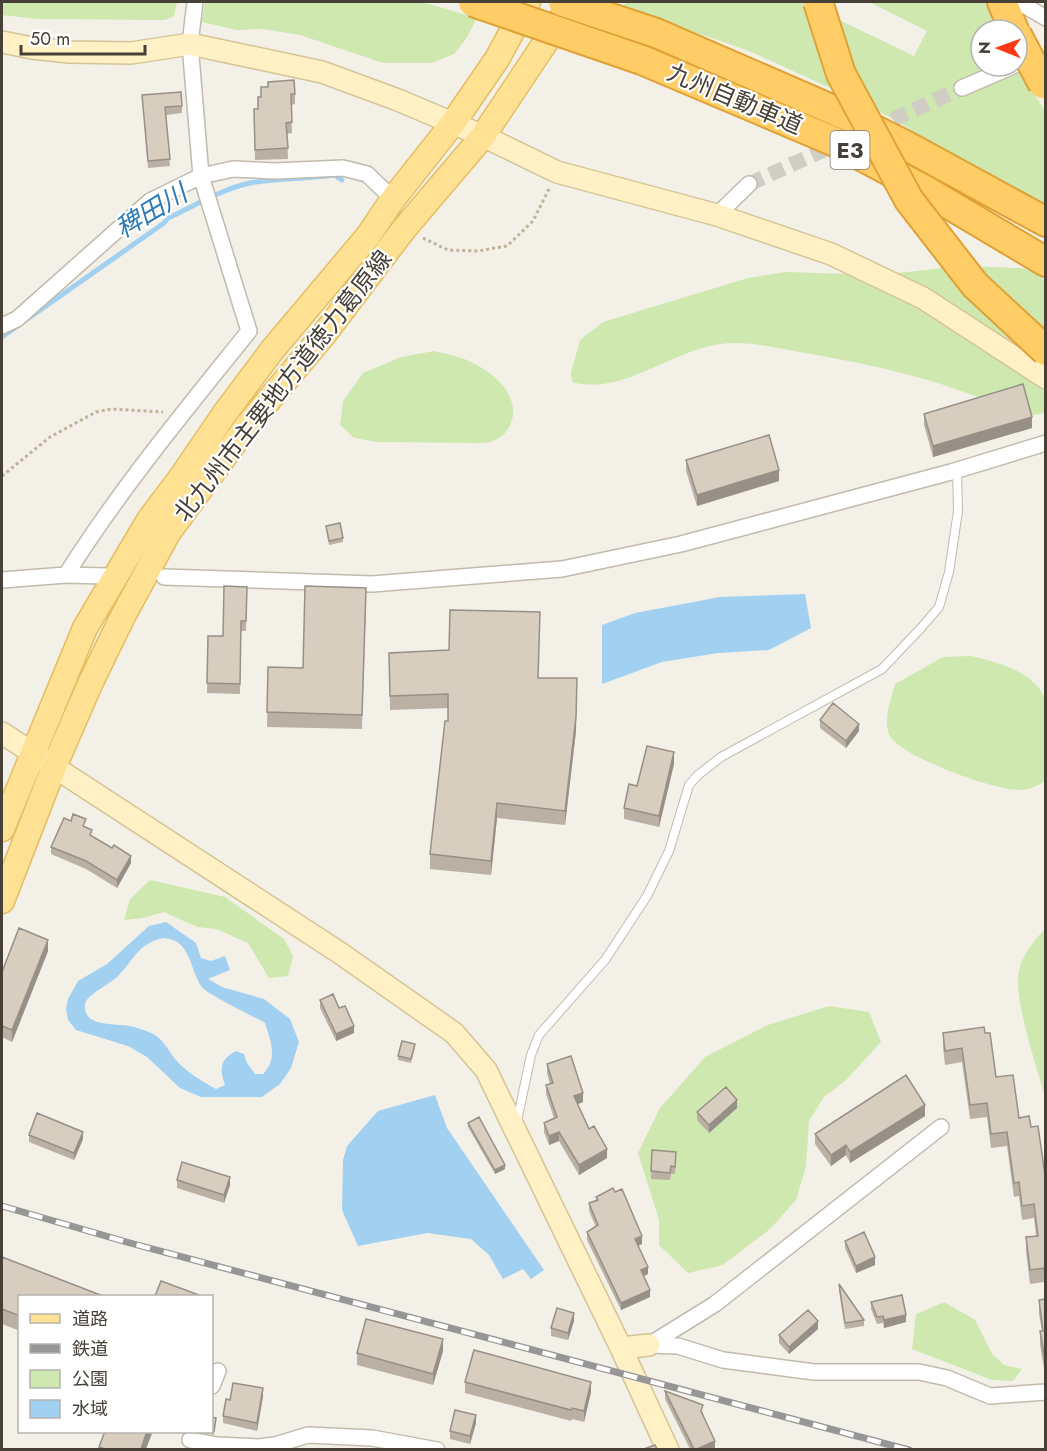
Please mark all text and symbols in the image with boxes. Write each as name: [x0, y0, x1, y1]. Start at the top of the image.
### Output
scale bar: [21, 18, 146, 56]
north arrow: [969, 18, 1029, 78]
text: 50 m: [30, 26, 70, 52]
text: N: [973, 41, 996, 54]
street label: 九州自動車道: [662, 54, 808, 143]
road number: E3: [830, 131, 870, 169]
water label: 稗田川: [108, 173, 197, 247]
street label: 北九州市主要地方道徳力葛原線: [165, 243, 400, 529]
legend: [18, 1295, 213, 1433]
text: 道路: [72, 1306, 108, 1332]
text: 鉄道: [72, 1336, 108, 1362]
text: 公園: [72, 1366, 108, 1392]
text: 水域: [72, 1396, 108, 1422]

